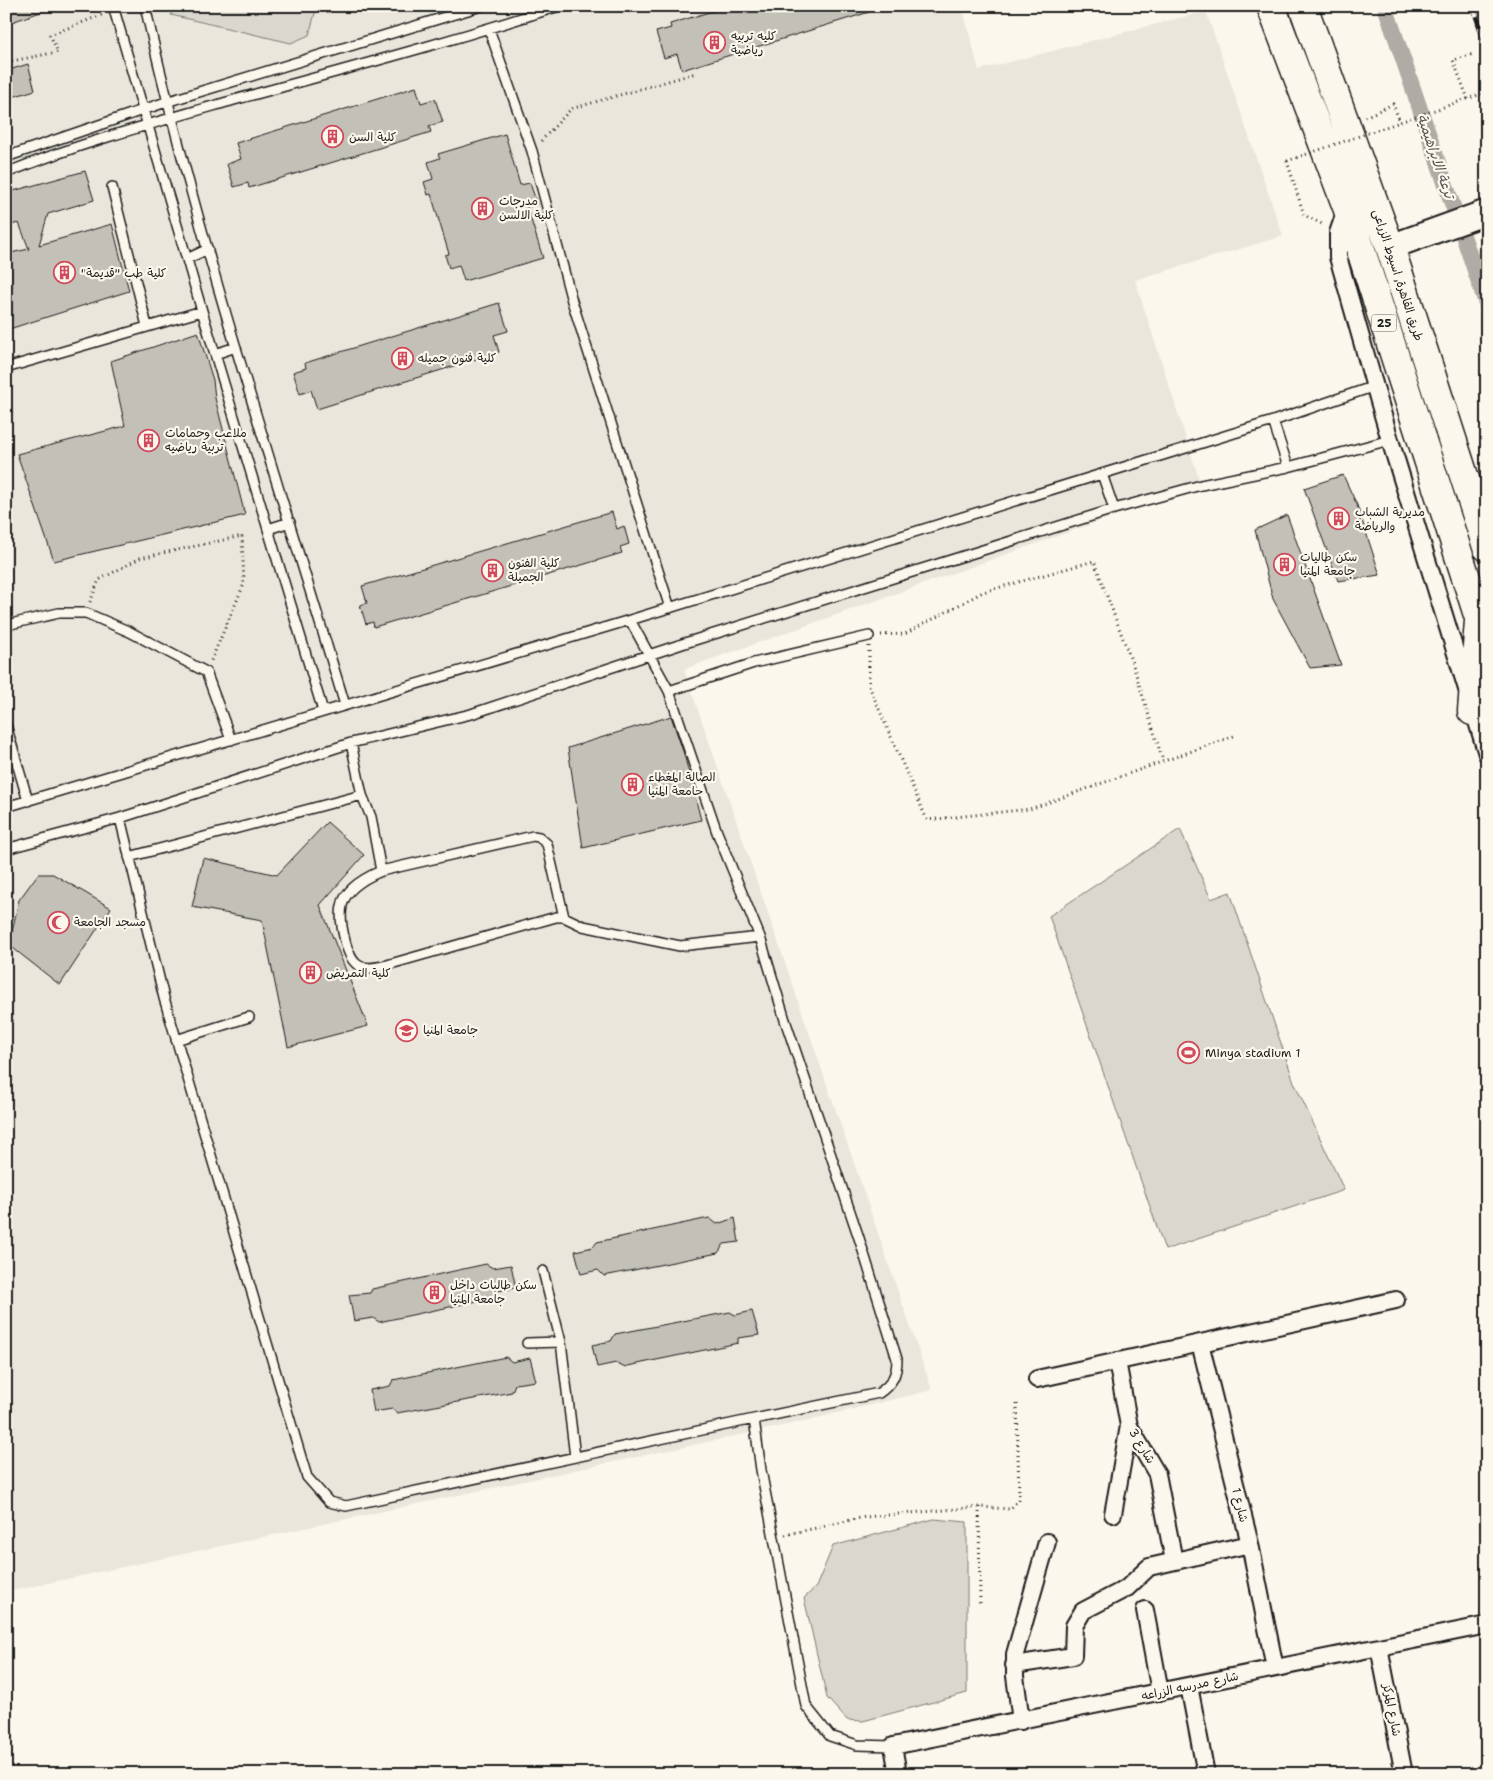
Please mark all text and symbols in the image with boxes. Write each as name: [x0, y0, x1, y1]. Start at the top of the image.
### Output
place label: كليه تربيه رياضية: [731, 28, 776, 58]
building icon: كليه تربيه رياضية: [703, 31, 727, 55]
water label: ترعة الابراهيمية: [1413, 112, 1460, 203]
building icon: كلية السن: [321, 125, 345, 149]
place label: كلية السن: [349, 129, 396, 145]
place label: مدرجات كلية الالسن: [499, 193, 553, 223]
building icon: مدرجات كلية الالسن: [471, 196, 495, 220]
street label: طريق القاهرة, اسيوط الزراعى: [1369, 207, 1427, 343]
building icon: "كلية طب "قديمة: [53, 261, 77, 285]
place label: "كلية طب "قديمة: [81, 265, 166, 281]
road number: 25: [1372, 314, 1396, 332]
building icon: كلية فنون جميله: [390, 346, 414, 370]
place label: كلية فنون جميله: [418, 350, 496, 366]
place label: ملاعب وحمامات تربية رياضيه: [165, 425, 247, 455]
building icon: ملاعب وحمامات تربية رياضيه: [137, 428, 161, 452]
place label: مديرية الشباب والرياضة: [1355, 504, 1425, 534]
building icon: مديرية الشباب والرياضة: [1327, 507, 1351, 531]
place label: سكن طاليات جامعة المنيا: [1300, 549, 1357, 579]
building icon: سكن طاليات جامعة المنيا: [1272, 552, 1296, 576]
place label: كلية الفنون الجميلة: [508, 555, 559, 585]
building icon: كلية الفنون الجميلة: [480, 558, 504, 582]
place label: الصالة المغطاء حامعة المنيا: [648, 769, 715, 799]
building icon: الصالة المغطاء حامعة المنيا: [620, 772, 644, 796]
mosque icon: مسجد الجامعة: [46, 910, 70, 934]
place label: مسجد الجامعة: [74, 914, 146, 930]
building icon: كلية التمريض: [298, 961, 322, 985]
place label: كلية التمريض: [326, 965, 391, 981]
school or university icon: جامعة المنيا: [395, 1018, 419, 1042]
place label: جامعة المنيا: [423, 1022, 478, 1038]
sports icon: Minya stadium 1: [1177, 1041, 1201, 1065]
place label: Minya stadium 1: [1205, 1045, 1301, 1061]
place label: سكن طالبات داخل جامعة المنيا: [450, 1277, 537, 1307]
building icon: سكن طالبات داخل جامعة المنيا: [422, 1280, 446, 1304]
street label: شارع 3: [1124, 1425, 1159, 1467]
street label: شارع 1: [1227, 1486, 1252, 1524]
street label: شارع مدرسه الزراعه: [1140, 1668, 1240, 1705]
street label: شارع المركز: [1378, 1681, 1405, 1738]

